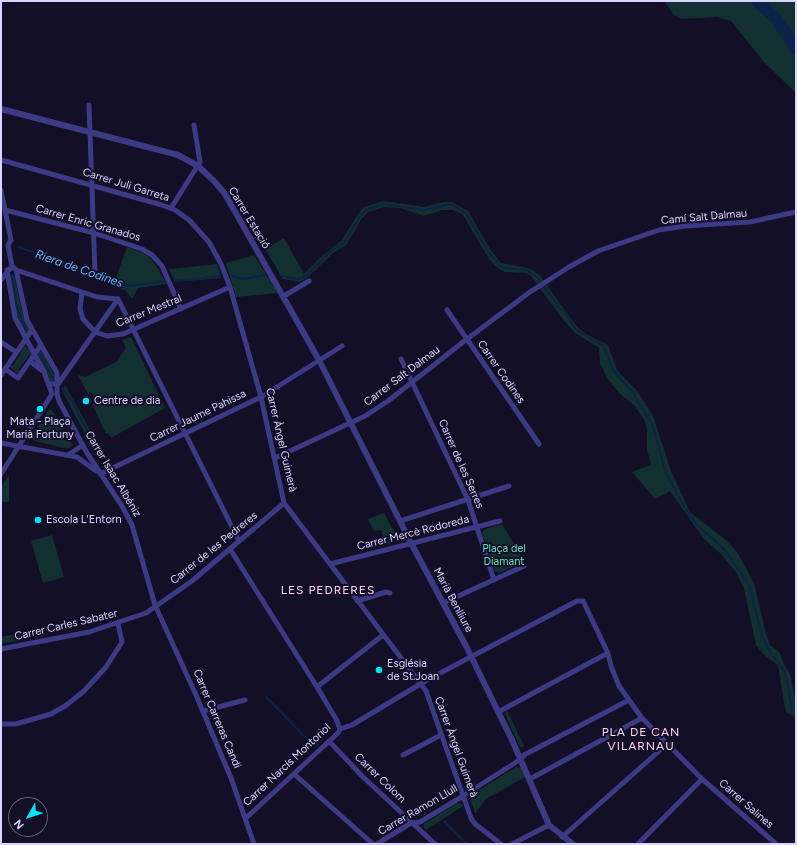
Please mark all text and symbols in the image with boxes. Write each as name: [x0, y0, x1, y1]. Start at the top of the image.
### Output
street label: Carrer Juli Garreta: [81, 166, 171, 204]
street label: Carrer Estació: [225, 185, 273, 251]
street label: Carrer Enric Granados: [34, 202, 142, 244]
street label: Camí Salt Dalmau: [660, 207, 748, 227]
water label: Riera de Codines: [33, 247, 125, 291]
street label: Carrer Mestral: [114, 292, 184, 330]
street label: Carrer Codines: [474, 338, 528, 406]
street label: Carrer Salt Dalmau: [361, 343, 443, 409]
street label: Carrer Jaume Pahissa: [148, 387, 248, 445]
street label: Carrer Àngel Guimerà: [263, 387, 299, 493]
place label: Centre de dia: [94, 394, 160, 408]
marker: Centre de dia: [81, 396, 91, 406]
marker: Mata - Plaça Marià Fortuny: [35, 404, 45, 414]
place label: Mata - Plaça Marià Fortuny: [6, 415, 74, 441]
street label: Carrer de les Serres: [435, 417, 487, 511]
street label: Carrer Isaac Albéniz: [82, 429, 144, 519]
street label: Carrer de les Pedreres: [168, 509, 260, 587]
place label: Escola L'Entorn: [46, 513, 122, 527]
street label: Carrer Mercè Rodoreda: [356, 513, 470, 553]
marker: Escola L'Entorn: [33, 515, 43, 525]
park label: Plaça del Diamant: [482, 542, 526, 568]
street label: Marià Benlliure: [430, 565, 476, 635]
district label: LES PEDRERES: [281, 583, 375, 597]
street label: Carrer Carles Sabater: [13, 607, 119, 643]
place label: Església de St.Joan: [387, 657, 439, 683]
marker: Església de St.Joan: [374, 665, 384, 675]
street label: Carrer Carreras Candi: [190, 668, 244, 770]
street label: Carrer Àngel Guimerà: [432, 695, 480, 799]
street label: Carrer Narcís Montoriol: [240, 721, 334, 809]
district label: PLA DE CAN VILARNAU: [602, 725, 680, 753]
street label: Carrer Colom: [352, 750, 408, 806]
street label: Carrer Salines: [716, 777, 776, 831]
street label: Carrer Ramon Llull: [376, 782, 460, 838]
north arrow: [8, 797, 48, 837]
text: N: [11, 817, 27, 832]

